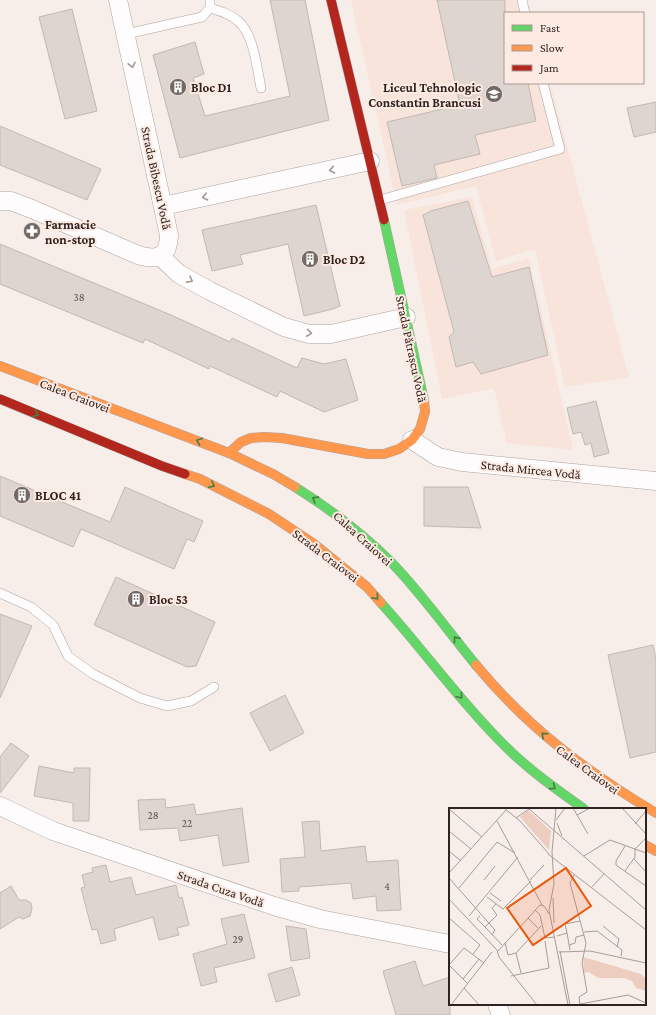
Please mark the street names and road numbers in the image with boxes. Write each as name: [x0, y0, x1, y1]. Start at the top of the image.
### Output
street label: Strada Bibescu Vodă: [138, 125, 175, 231]
street label: Strada Pătrașcu Vodă: [392, 294, 430, 404]
street label: Calea Craiovei: [38, 375, 113, 416]
street label: Strada Mircea Vodă: [480, 457, 582, 482]
street label: Calea Craiovei: [330, 508, 396, 569]
street label: Strada Craiovei: [290, 526, 362, 585]
street label: Calea Craiovei: [553, 742, 623, 798]
street label: Strada Cuza Vodă: [176, 867, 266, 910]

